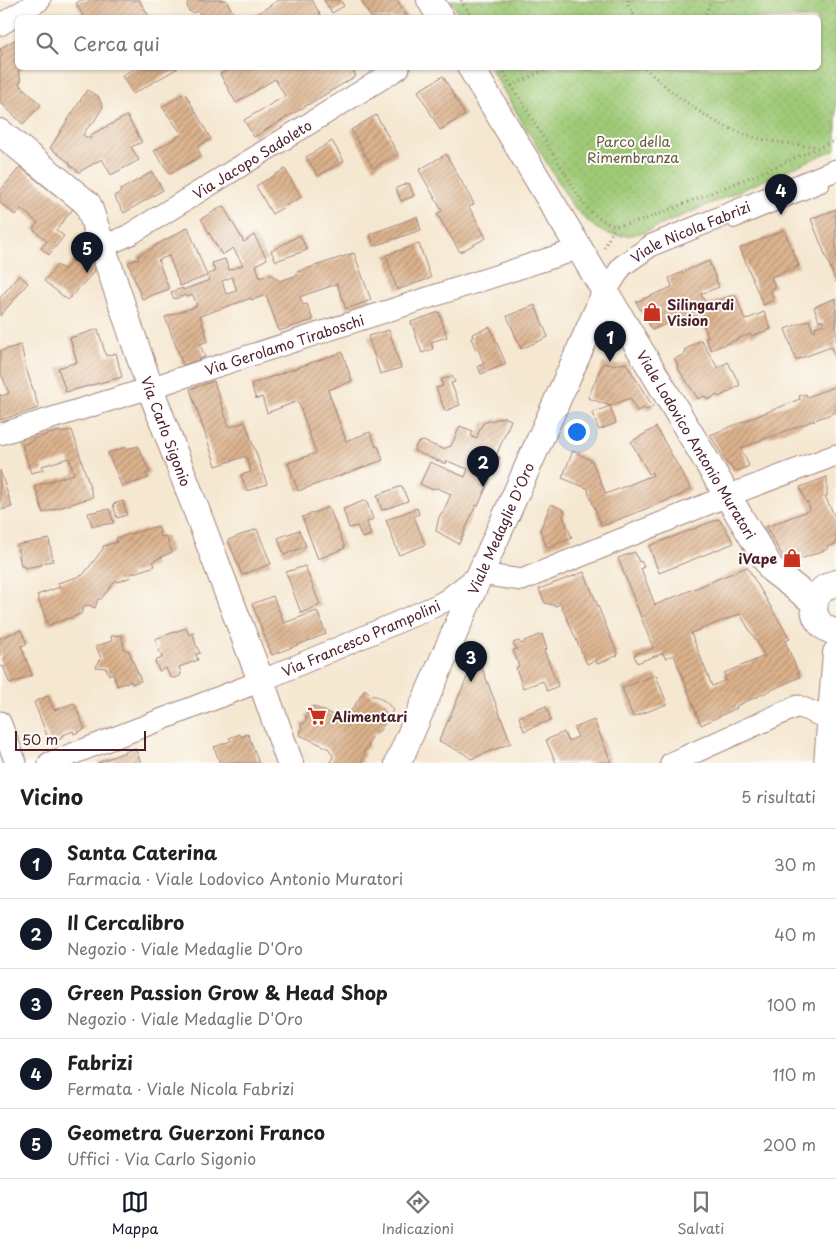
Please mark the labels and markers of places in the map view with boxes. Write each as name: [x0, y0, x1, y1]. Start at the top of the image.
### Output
pin: 4: [765, 174, 797, 215]
pin: 5: [71, 232, 103, 273]
place label: Silingardi Vision: [667, 294, 734, 331]
shop icon: Silingardi Vision: [641, 301, 663, 323]
pin: 1: [594, 321, 626, 362]
pin: 2: [467, 446, 499, 487]
shop icon: iVape: [781, 547, 803, 569]
place label: iVape: [738, 548, 777, 569]
pin: 3: [455, 641, 487, 682]
supermarket icon: Alimentari: [306, 705, 328, 727]
place label: Alimentari: [331, 706, 407, 727]

